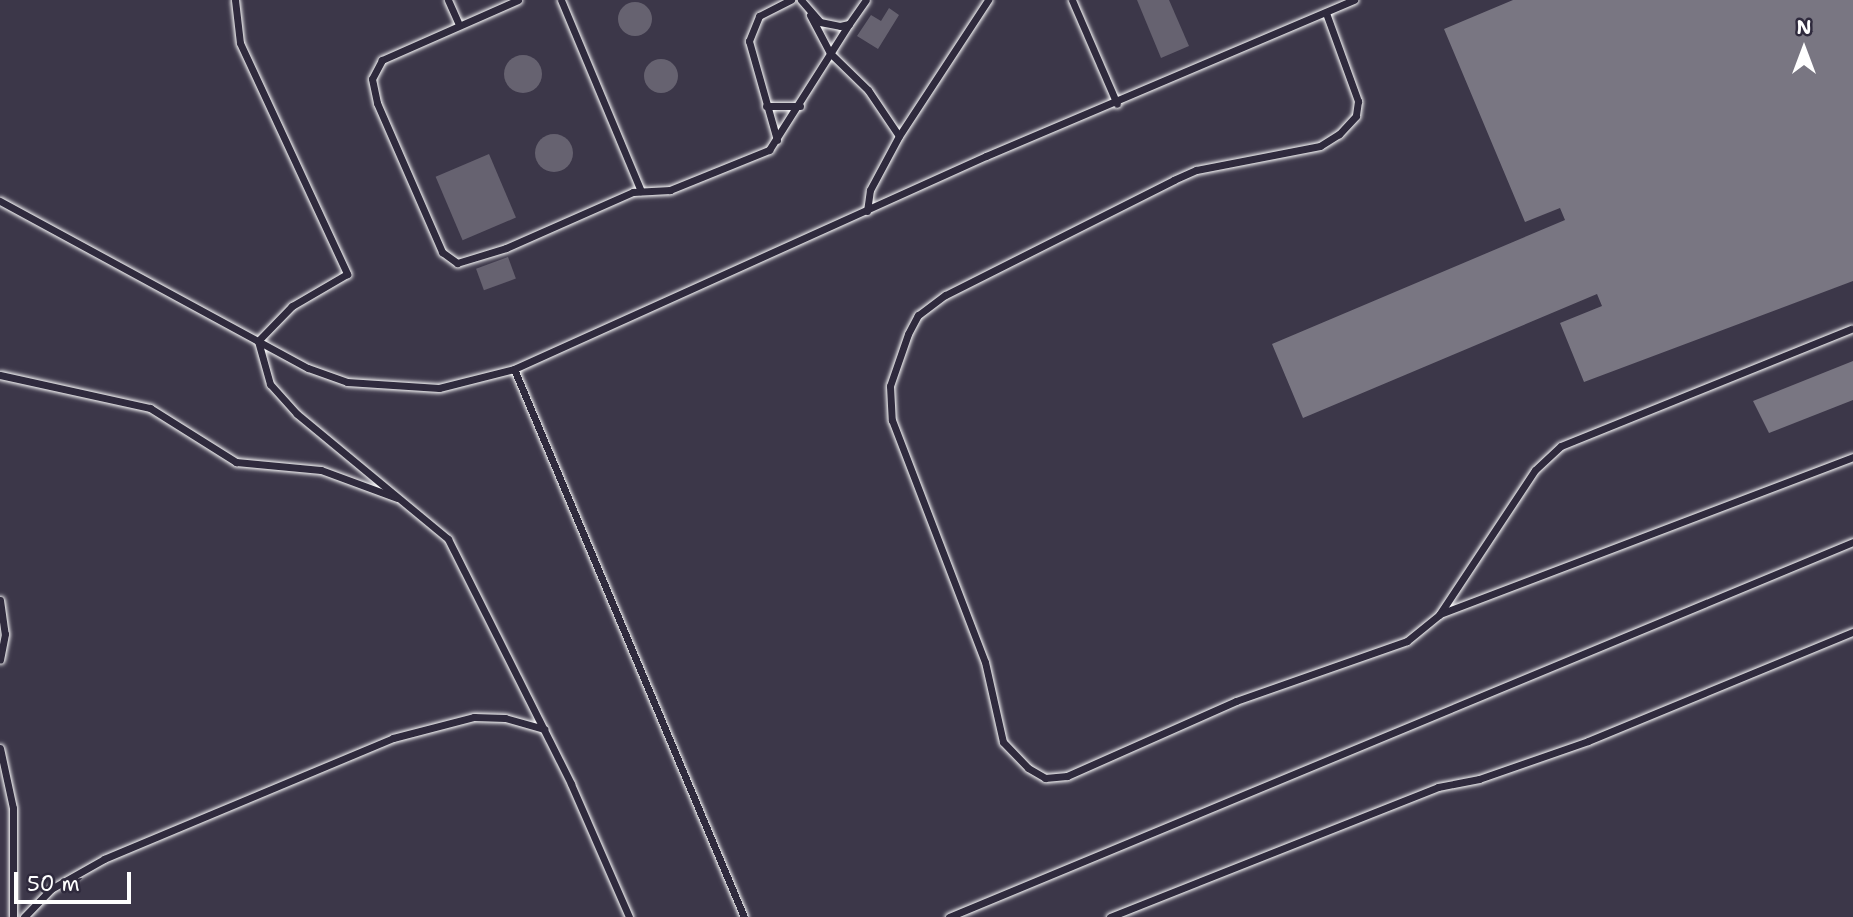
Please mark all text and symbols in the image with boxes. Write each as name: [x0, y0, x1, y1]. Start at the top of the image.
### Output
north arrow: [1769, 14, 1839, 84]
text: N: [1796, 15, 1812, 40]
scale bar: [18, 858, 135, 902]
text: 50 m: [27, 870, 80, 898]

